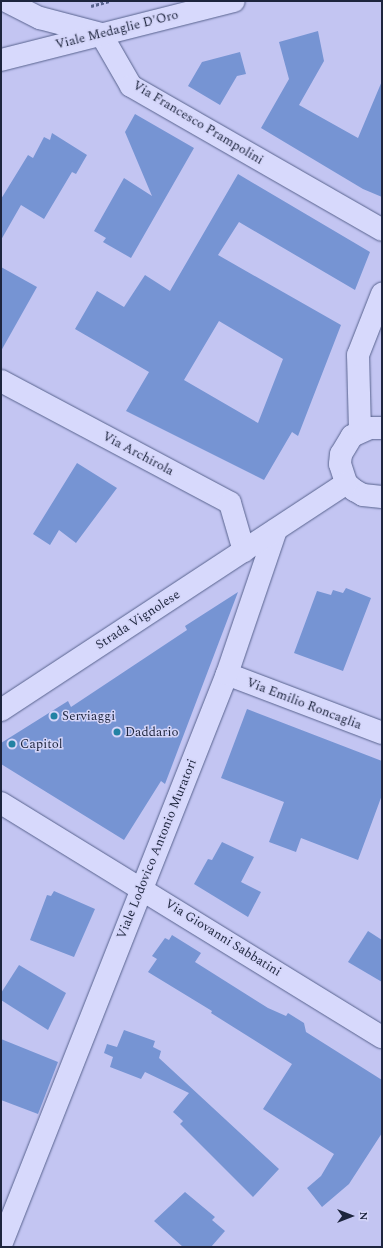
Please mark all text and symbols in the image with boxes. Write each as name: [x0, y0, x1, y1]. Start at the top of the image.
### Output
street label: Viale Medaglie D'Oro: [54, 7, 180, 53]
street label: Via Francesco Prampolini: [130, 78, 266, 168]
street label: Via Archirola: [100, 429, 176, 479]
street label: Strada Vignolese: [93, 587, 183, 653]
street label: Via Emilio Roncaglia: [244, 675, 364, 733]
place label: Serviaggi: [62, 708, 115, 724]
marker: Serviaggi: [49, 711, 59, 721]
place label: Daddario: [125, 724, 179, 740]
marker: Daddario: [112, 727, 122, 737]
place label: Capitol: [20, 736, 63, 752]
marker: Capitol: [7, 739, 17, 749]
street label: Viale Lodovico Antonio Muratori: [114, 757, 200, 941]
street label: Via Giovanni Sabbatini: [162, 896, 284, 980]
north arrow: [331, 1196, 371, 1236]
text: N: [355, 1212, 372, 1220]

